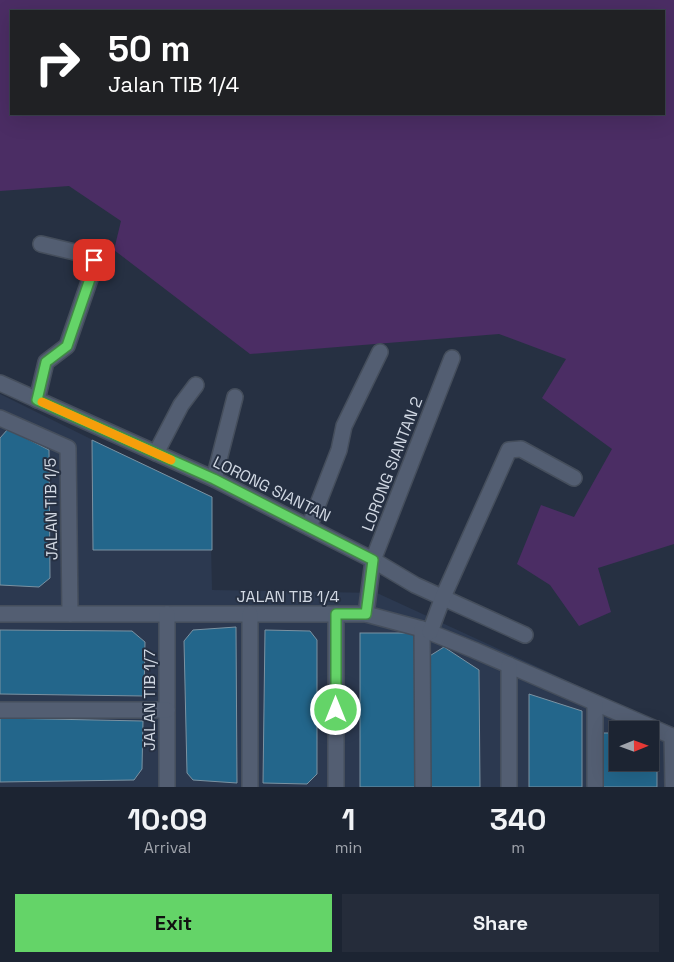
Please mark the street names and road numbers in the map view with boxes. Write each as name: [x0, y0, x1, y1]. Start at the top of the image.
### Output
street label: LORONG SIANTAN 2: [357, 394, 427, 534]
street label: LORONG SIANTAN: [210, 451, 334, 527]
street label: JALAN TIB 1/5: [40, 458, 62, 560]
street label: JALAN TIB 1/4: [237, 586, 339, 607]
street label: JALAN TIB 1/7: [139, 649, 160, 751]

